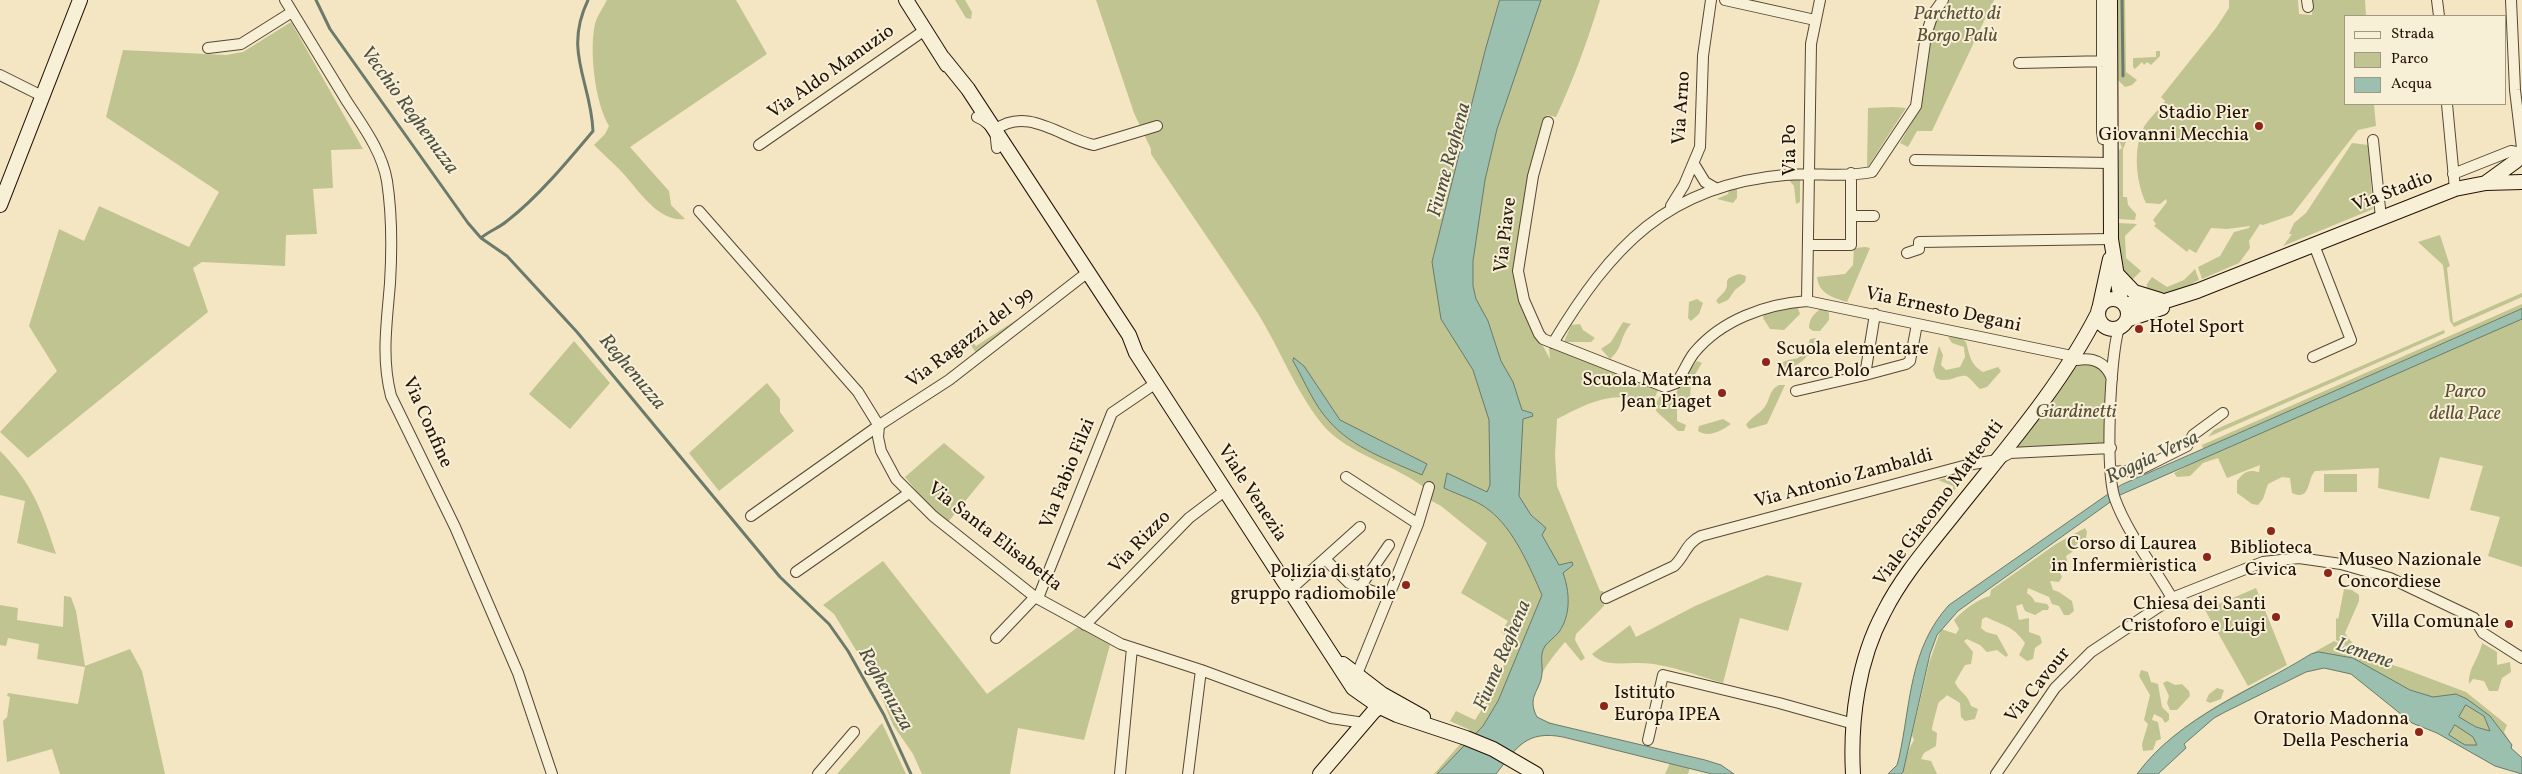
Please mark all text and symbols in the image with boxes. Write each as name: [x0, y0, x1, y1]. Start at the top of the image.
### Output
park label: Parchetto di Borgo Palù: [1913, 5, 2001, 49]
legend: [2344, 15, 2507, 105]
street label: Via Aldo Manuzio: [764, 21, 900, 125]
text: Strada: [2391, 24, 2434, 45]
water label: Vecchio Reghenuzza: [353, 42, 463, 180]
text: Parco: [2391, 49, 2428, 70]
street label: Via Arno: [1669, 70, 1697, 146]
text: Acqua: [2391, 74, 2432, 95]
water label: Fiume Reghena: [1424, 100, 1478, 220]
place label: Stadio Pier Giovanni Mecchia: [2098, 104, 2249, 148]
marker: Stadio Pier Giovanni Mecchia: [2253, 120, 2265, 132]
street label: Via Po: [1781, 124, 1803, 176]
street label: Via Stadio: [2350, 167, 2436, 219]
street label: Via Piave: [1491, 196, 1523, 274]
street label: Via Ernesto Degani: [1863, 283, 2023, 339]
street label: Via Ragazzi del '99: [903, 284, 1039, 394]
place label: Hotel Sport: [2149, 318, 2244, 340]
marker: Hotel Sport: [2133, 323, 2145, 335]
water label: Reghenuzza: [592, 330, 670, 416]
place label: Scuola elementare Marco Polo: [1776, 340, 1929, 384]
marker: Scuola elementare Marco Polo: [1760, 356, 1772, 368]
place label: Scuola Materna Jean Piaget: [1582, 371, 1712, 415]
street label: Via Confine: [396, 374, 456, 472]
park label: Parco della Pace: [2429, 383, 2501, 427]
marker: Scuola Materna Jean Piaget: [1716, 387, 1728, 399]
park label: Giardinetti: [2036, 403, 2116, 425]
street label: Via Fabio Filzi: [1037, 415, 1101, 533]
street label: Viale Giacomo Matteotti: [1870, 416, 2010, 592]
water label: Roggia Versa: [2103, 427, 2203, 491]
street label: Viale Venezia: [1211, 441, 1291, 547]
street label: Via Antonio Zambaldi: [1752, 445, 1936, 515]
street label: Via Santa Elisabetta: [922, 478, 1066, 598]
street label: Via Rizzo: [1105, 507, 1177, 579]
marker: Biblioteca Civica: [2265, 525, 2277, 537]
place label: Corso di Laurea in Infermieristica: [2051, 535, 2197, 579]
place label: Biblioteca Civica: [2230, 539, 2312, 583]
marker: Corso di Laurea in Infermieristica: [2201, 551, 2213, 563]
place label: Museo Nazionale Concordiese: [2338, 551, 2481, 595]
place label: Polizia di stato, gruppo radiomobile: [1230, 563, 1396, 607]
marker: Museo Nazionale Concordiese: [2322, 567, 2334, 579]
marker: Polizia di stato, gruppo radiomobile: [1400, 579, 1412, 591]
place label: Chiesa dei Santi Cristoforo e Luigi: [2121, 595, 2266, 639]
water label: Fiume Reghena: [1470, 597, 1538, 715]
marker: Chiesa dei Santi Cristoforo e Luigi: [2270, 611, 2282, 623]
place label: Villa Comunale: [2371, 613, 2499, 635]
marker: Villa Comunale: [2503, 618, 2515, 630]
water label: Lemene: [2332, 634, 2396, 676]
street label: Via Cavour: [2002, 643, 2076, 729]
water label: Reghenuzza: [851, 644, 917, 736]
place label: Istituto Europa IPEA: [1614, 684, 1721, 728]
marker: Istituto Europa IPEA: [1598, 700, 1610, 712]
place label: Oratorio Madonna Della Pescheria: [2254, 710, 2409, 754]
marker: Oratorio Madonna Della Pescheria: [2413, 726, 2425, 738]

